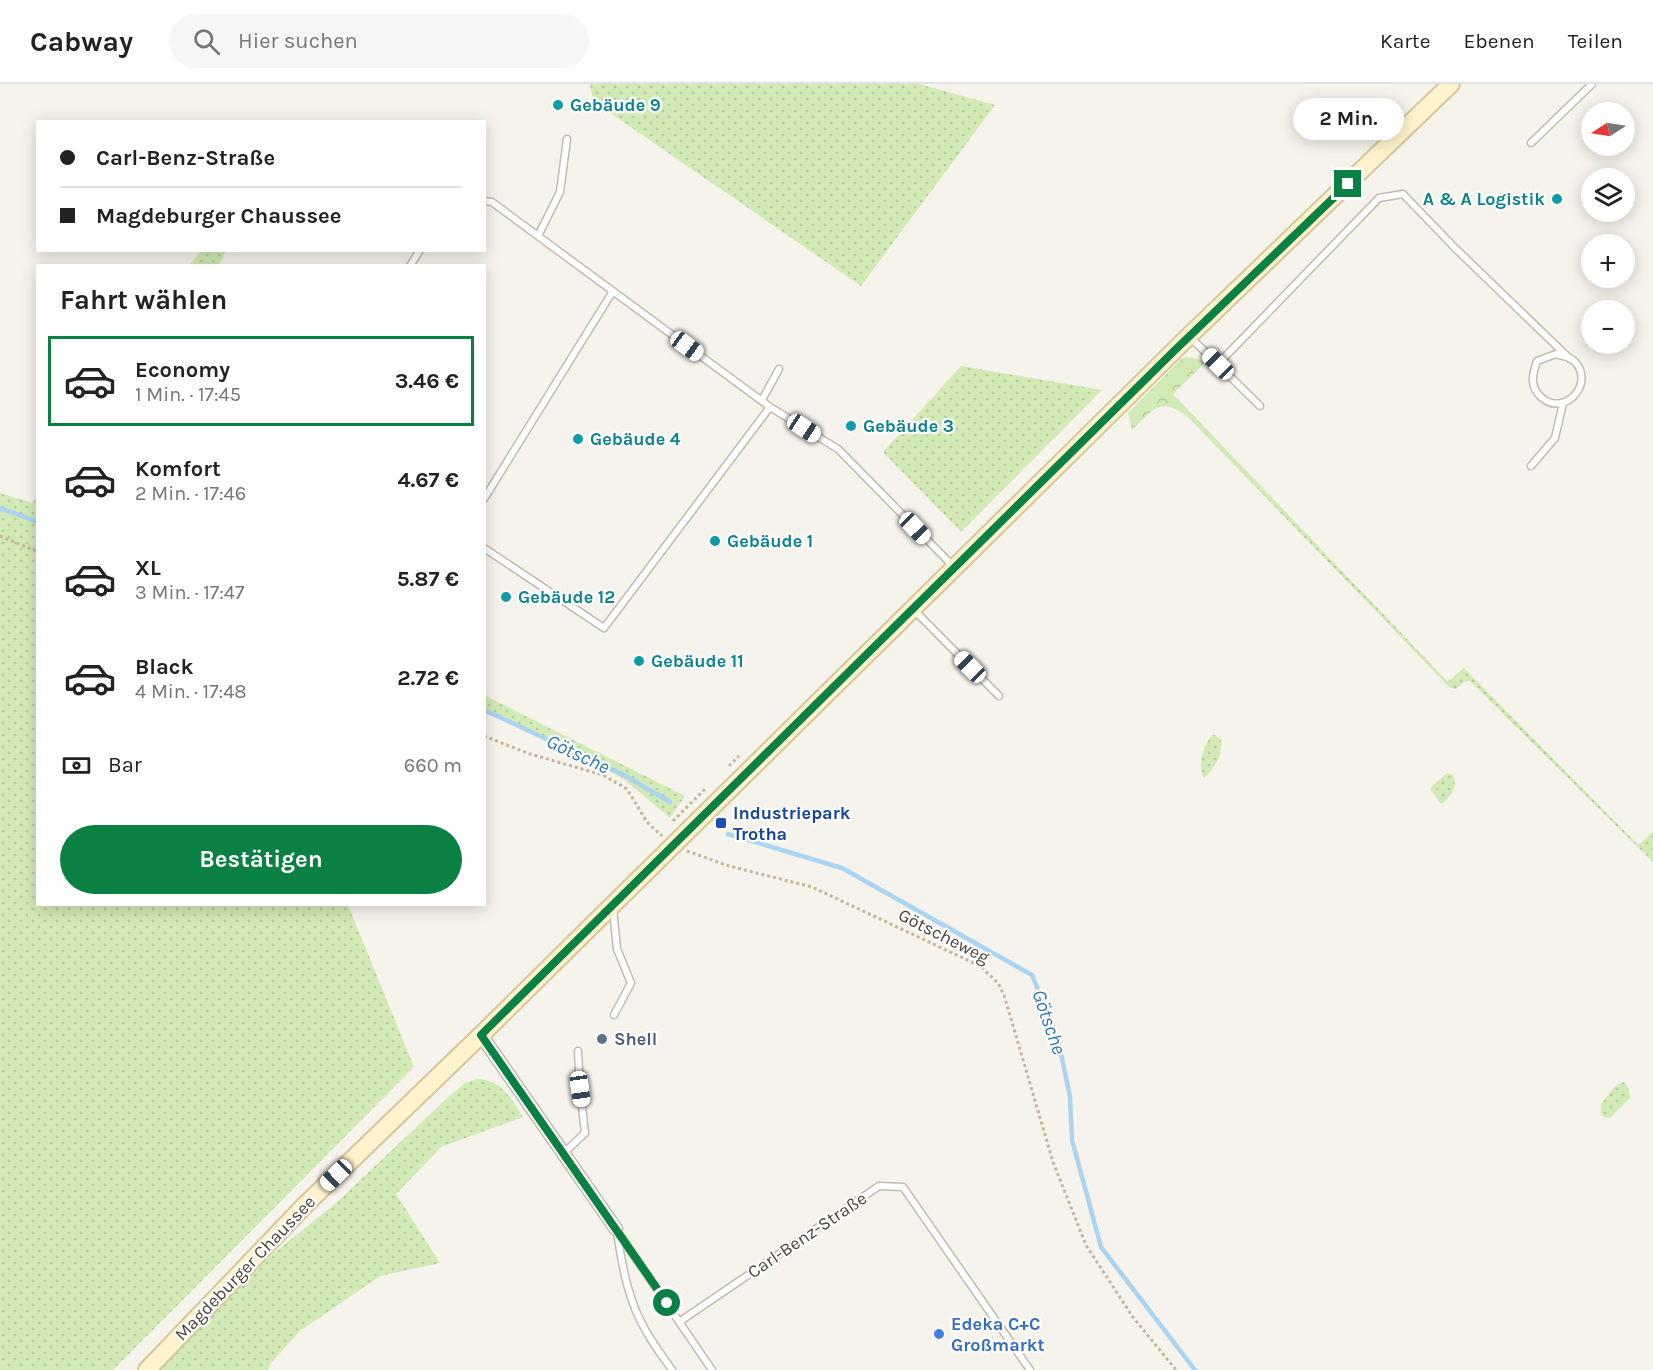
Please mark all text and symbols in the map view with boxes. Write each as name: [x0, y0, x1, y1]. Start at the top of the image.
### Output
search box: [169, 14, 589, 68]
text: Cabway: [30, 25, 133, 58]
icon: search: [190, 25, 223, 58]
text: Hier suchen: [238, 28, 358, 54]
text: Karte: [1380, 29, 1431, 53]
text: Ebenen: [1464, 29, 1535, 53]
text: Teilen: [1568, 29, 1623, 53]
place label: Gebäude 9: [570, 94, 661, 116]
callout: 2 Min.: [1292, 97, 1404, 139]
marker: Gebäude 9: [551, 98, 565, 112]
north arrow: [1581, 102, 1635, 156]
map controls: [1581, 102, 1635, 354]
text: 2 Min.: [1320, 107, 1377, 130]
text: Carl-Benz-Straße: [96, 145, 275, 171]
button: layers: [1581, 168, 1635, 222]
route end: [1334, 170, 1361, 197]
place label: A & A Logistik: [1423, 188, 1545, 210]
marker: A & A Logistik: [1550, 192, 1564, 206]
text: Magdeburger Chaussee: [96, 203, 341, 229]
button: +: [1581, 234, 1635, 288]
text: Fahrt wählen: [60, 284, 227, 316]
button: −: [1581, 300, 1635, 354]
car: [667, 328, 707, 364]
car: [1199, 345, 1237, 383]
icon: car: [63, 354, 117, 408]
text: Economy: [135, 357, 230, 383]
text: 3.46 €: [395, 368, 459, 394]
text: 1 Min. · 17:45: [135, 383, 241, 406]
car: [784, 411, 824, 445]
place label: Gebäude 3: [863, 415, 954, 437]
marker: Gebäude 3: [844, 419, 858, 433]
place label: Gebäude 4: [590, 428, 681, 450]
marker: Gebäude 4: [571, 432, 585, 446]
icon: car: [63, 453, 117, 507]
text: Komfort: [135, 456, 221, 482]
text: 4.67 €: [397, 467, 459, 493]
text: 2 Min. · 17:46: [135, 482, 246, 505]
car: [896, 509, 934, 547]
place label: Gebäude 1: [727, 530, 813, 552]
marker: Gebäude 1: [708, 534, 722, 548]
icon: car: [63, 552, 117, 606]
text: XL: [135, 555, 161, 581]
text: 5.87 €: [397, 566, 459, 592]
text: 3 Min. · 17:47: [135, 581, 244, 604]
place label: Gebäude 12: [518, 586, 615, 608]
marker: Gebäude 12: [499, 590, 513, 604]
car: [951, 648, 989, 686]
place label: Gebäude 11: [651, 650, 744, 672]
icon: car: [63, 651, 117, 705]
text: Black: [135, 654, 194, 680]
marker: Gebäude 11: [632, 654, 646, 668]
text: 2.72 €: [397, 665, 459, 691]
text: 4 Min. · 17:48: [135, 680, 247, 703]
water label: Götsche: [543, 729, 613, 779]
icon: cash: [60, 749, 93, 782]
text: Bar: [108, 752, 142, 778]
text: 660 m: [404, 754, 462, 777]
place label: Industriepark Trotha: [733, 802, 851, 845]
marker: Industriepark Trotha: [714, 816, 728, 830]
button: Bestätigen: [60, 825, 462, 894]
street label: Götscheweg: [895, 904, 993, 968]
water label: Götsche: [1027, 987, 1071, 1057]
place label: Shell: [614, 1028, 657, 1050]
marker: Shell: [595, 1032, 609, 1046]
car: [569, 1070, 591, 1108]
car: [317, 1156, 355, 1194]
street label: Carl-Benz-Straße: [743, 1187, 871, 1283]
street label: Magdeburger Chaussee: [170, 1191, 320, 1345]
route start: [653, 1289, 680, 1316]
place label: Edeka C+C Großmarkt: [951, 1313, 1045, 1356]
marker: Edeka C+C Großmarkt: [932, 1327, 946, 1341]

